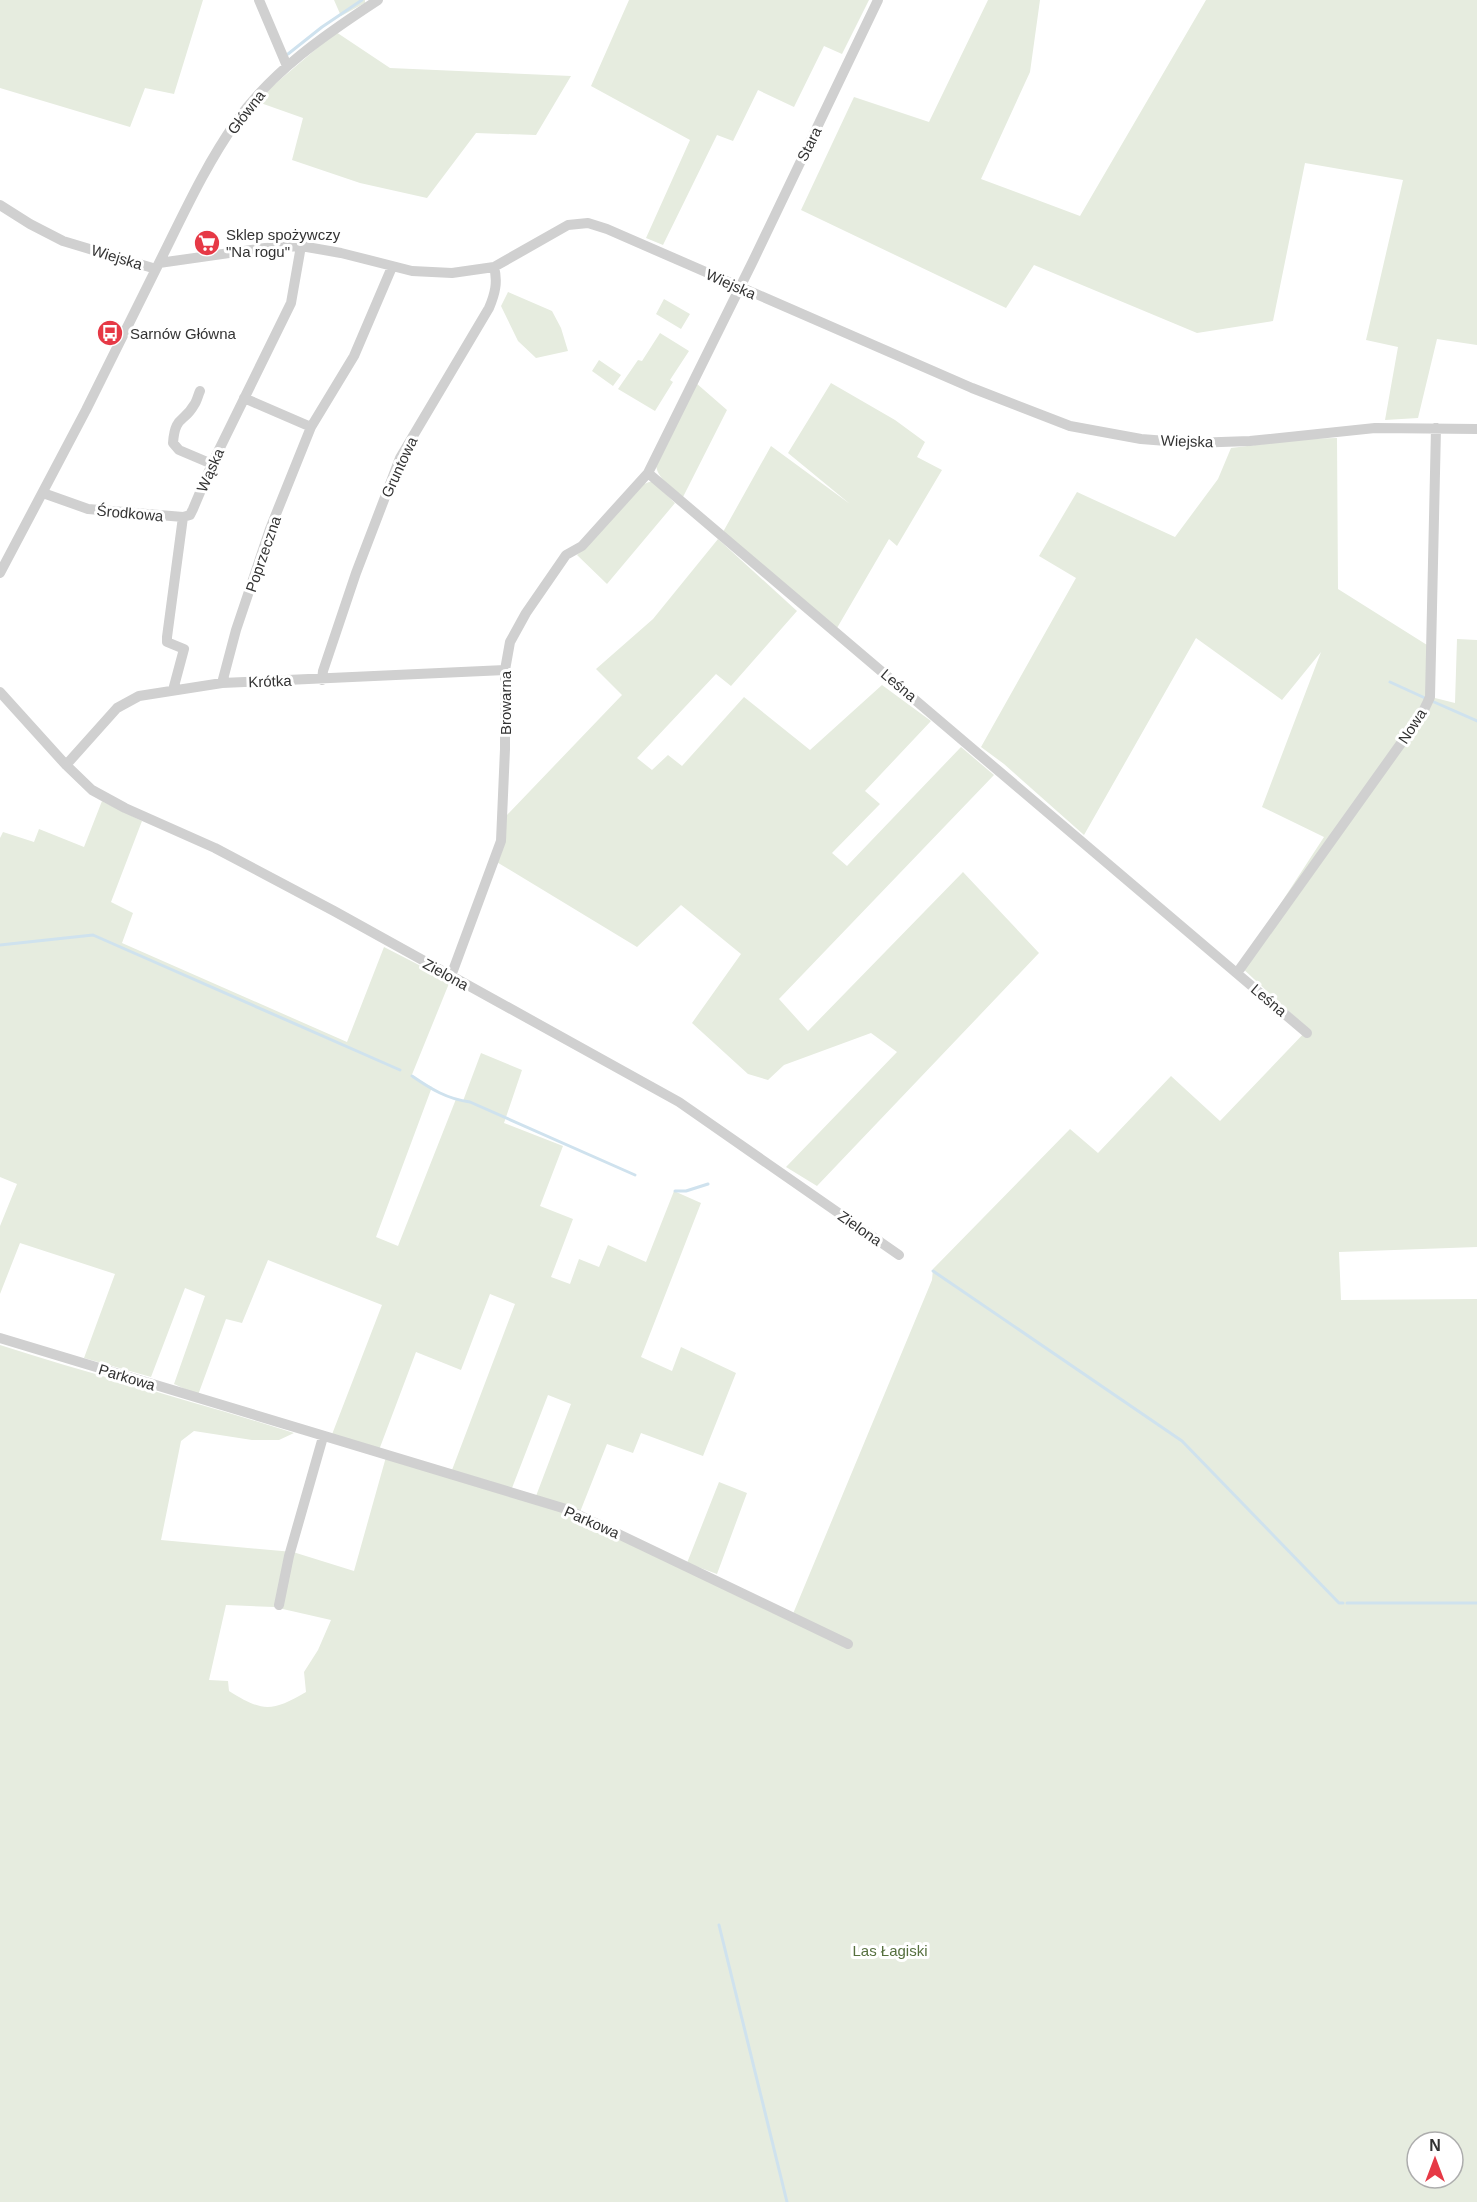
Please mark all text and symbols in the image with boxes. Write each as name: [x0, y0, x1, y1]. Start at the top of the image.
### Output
street label: Główna: [224, 86, 269, 137]
street label: Stara: [794, 124, 825, 164]
place label: Sklep spożywczy "Na rogu": [226, 226, 341, 260]
supermarket icon: Sklep spożywczy "Na rogu": [192, 228, 222, 258]
street label: Wiejska: [89, 241, 145, 273]
street label: Wiejska: [704, 266, 759, 303]
bus stop icon: Sarnów Główna: [95, 318, 125, 348]
place label: Sarnów Główna: [130, 325, 237, 342]
street label: Wiejska: [1160, 432, 1214, 450]
street label: Gruntowa: [378, 433, 421, 500]
street label: Wąska: [193, 445, 227, 494]
street label: Środkowa: [96, 502, 165, 524]
street label: Poprzeczna: [242, 513, 284, 594]
street label: Leśna: [878, 665, 921, 705]
street label: Browarna: [497, 670, 514, 735]
street label: Krótka: [248, 672, 293, 690]
street label: Nowa: [1394, 705, 1430, 747]
street label: Zielona: [420, 955, 472, 994]
street label: Leśna: [1248, 980, 1291, 1020]
street label: Zielona: [835, 1207, 886, 1249]
street label: Parkowa: [97, 1360, 158, 1394]
street label: Parkowa: [562, 1502, 623, 1542]
park label: Las Łagiski: [852, 1942, 928, 1959]
north arrow: [1405, 2130, 1465, 2190]
text: N: [1429, 2137, 1441, 2154]

